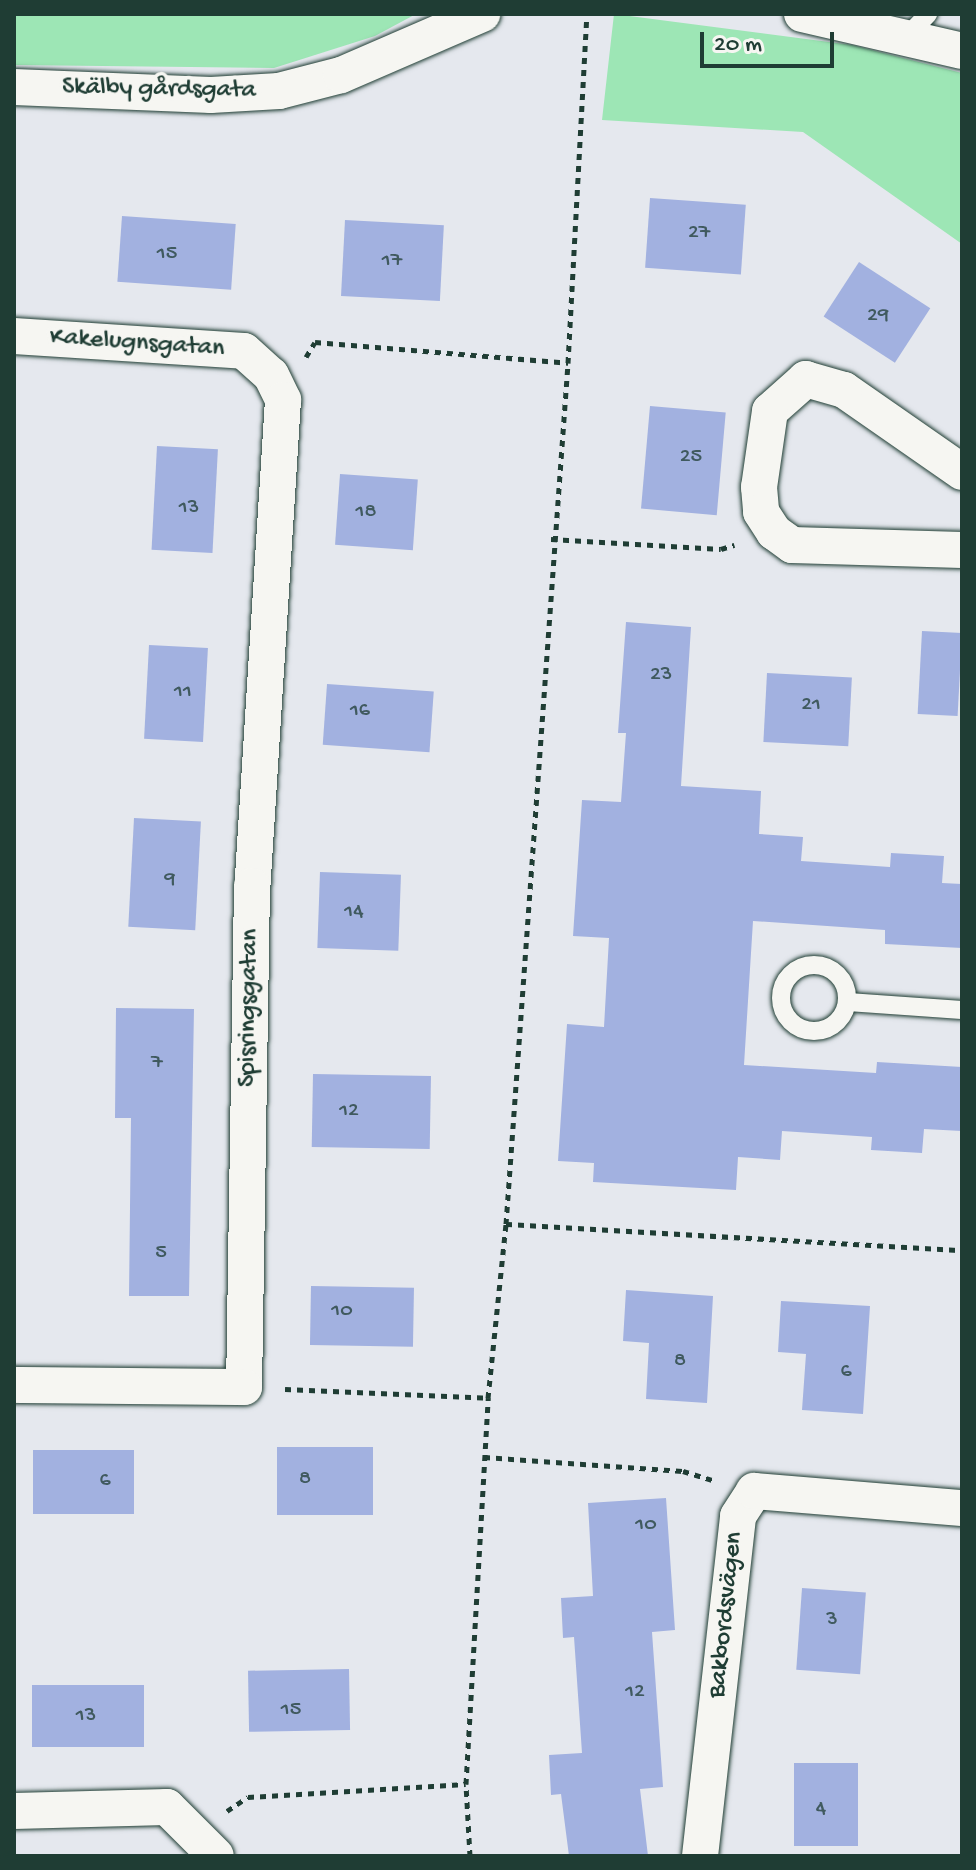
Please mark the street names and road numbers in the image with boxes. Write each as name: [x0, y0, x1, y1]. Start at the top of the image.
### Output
street label: Skälby gårdsgata: [62, 73, 256, 107]
street label: Kakelugnsgatan: [49, 322, 225, 366]
street label: Spisringsgatan: [233, 929, 267, 1087]
street label: Bakbordsvägen: [703, 1530, 751, 1700]

